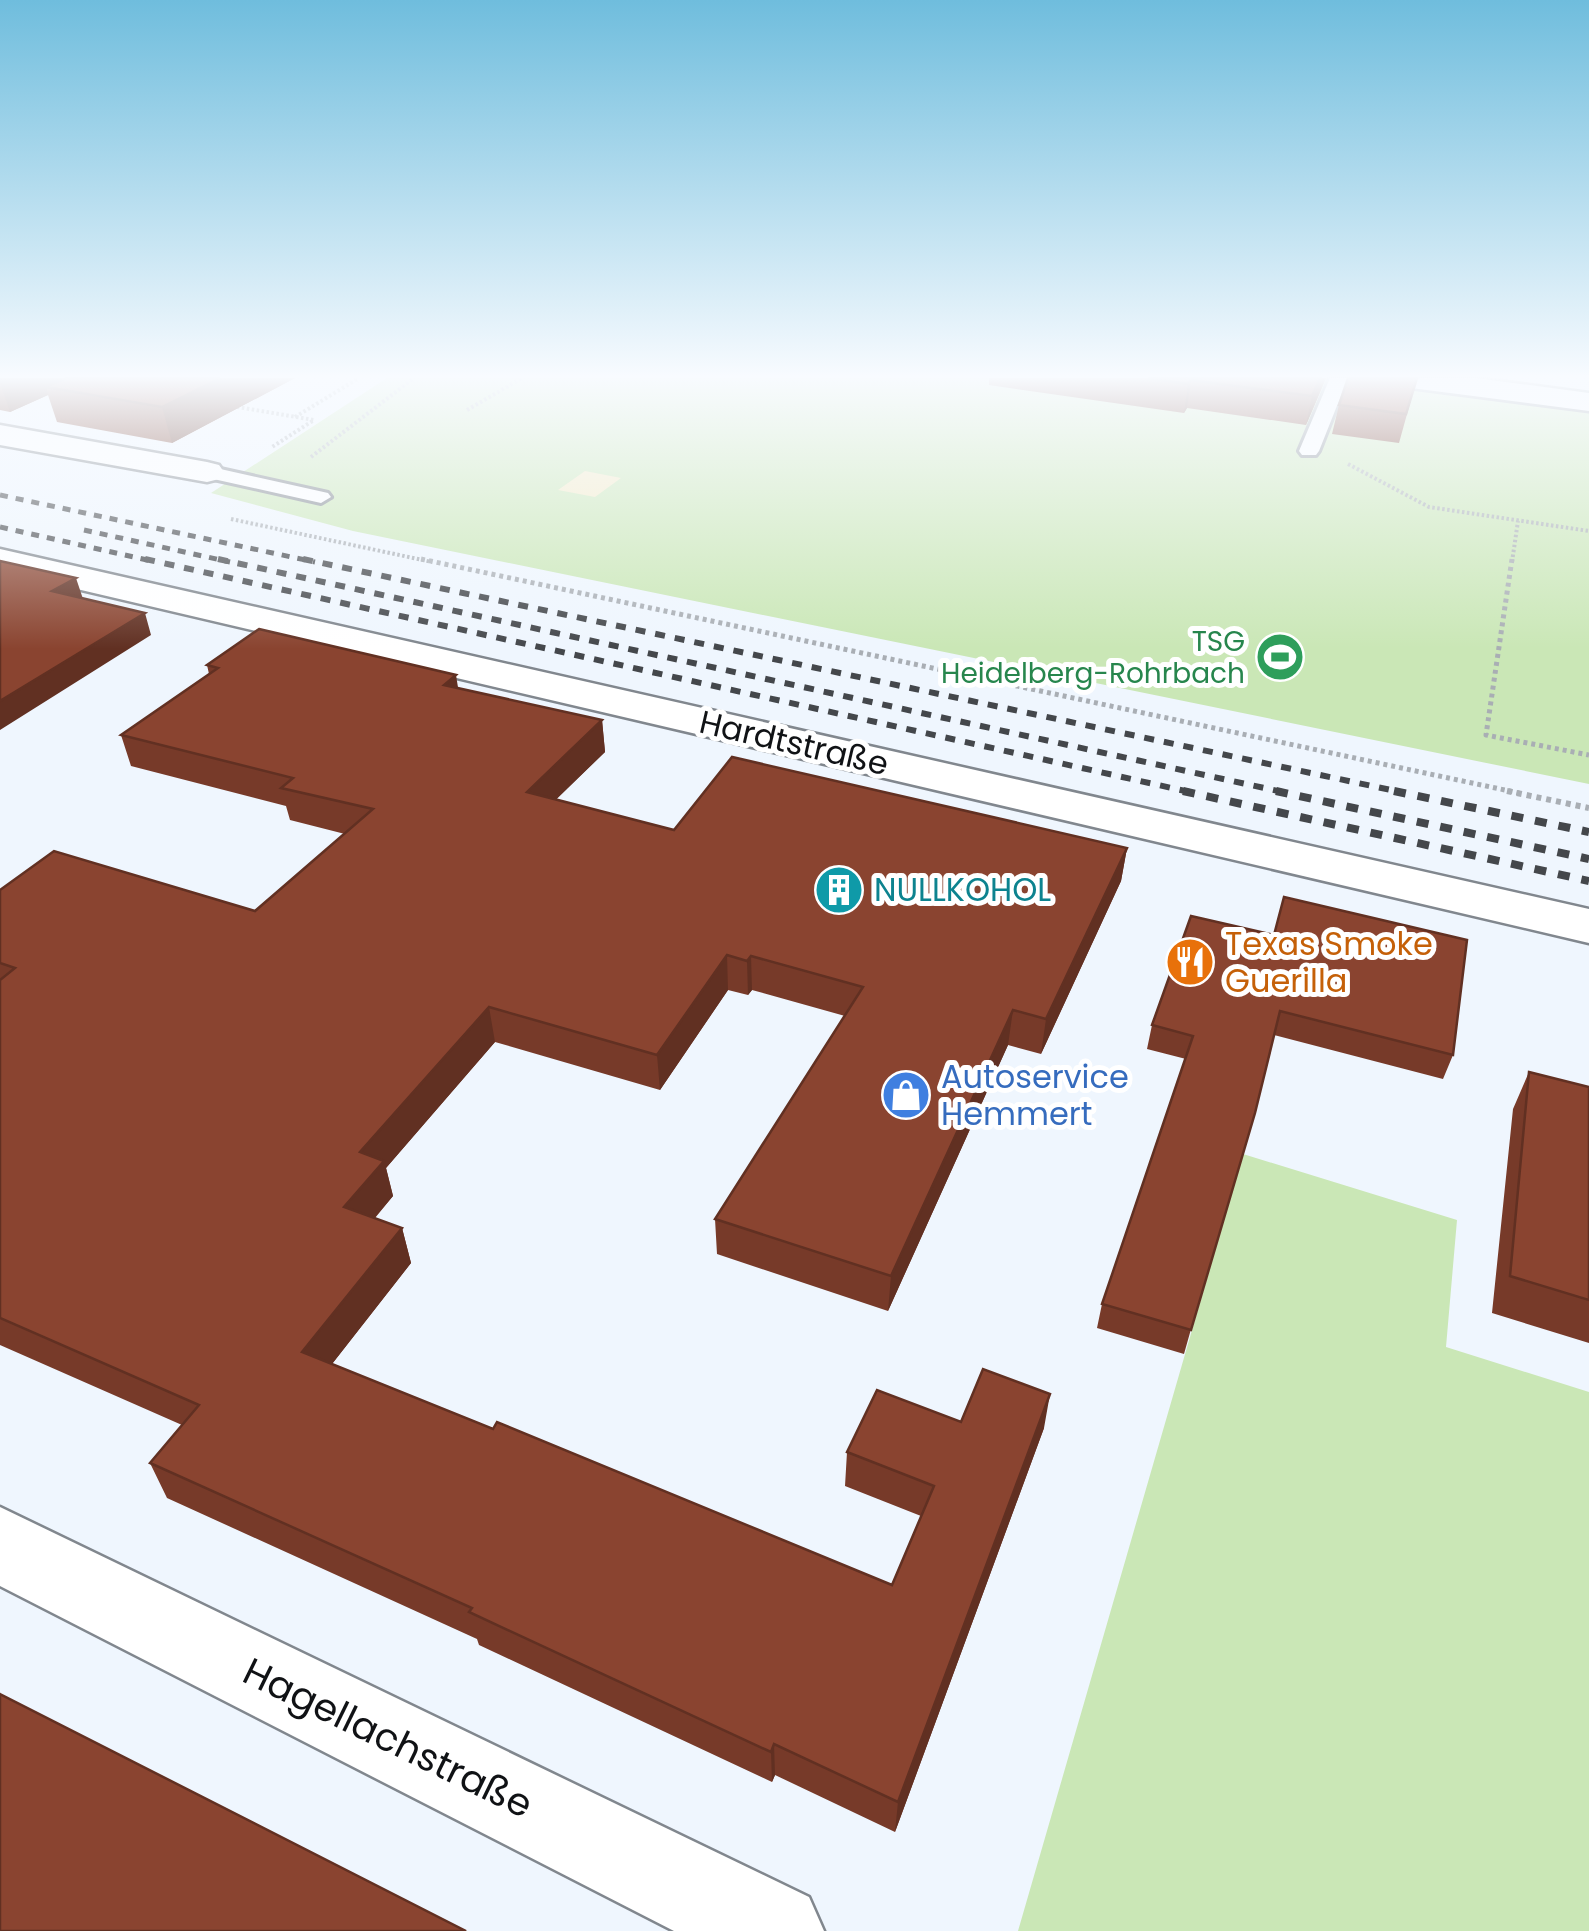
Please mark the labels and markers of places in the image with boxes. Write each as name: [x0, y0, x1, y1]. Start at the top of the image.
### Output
place label: TSG Heidelberg-Rohrbach: [941, 622, 1245, 693]
sports icon: TSG Heidelberg-Rohrbach: [1254, 631, 1306, 683]
building icon: NULLKOHOL: [813, 864, 865, 916]
place label: NULLKOHOL: [874, 867, 1051, 912]
place label: Texas Smoke Guerilla: [1225, 921, 1433, 1003]
restaurant icon: Texas Smoke Guerilla: [1164, 936, 1216, 988]
place label: Autoservice Hemmert: [941, 1054, 1129, 1136]
shop icon: Autoservice Hemmert: [880, 1069, 932, 1121]

